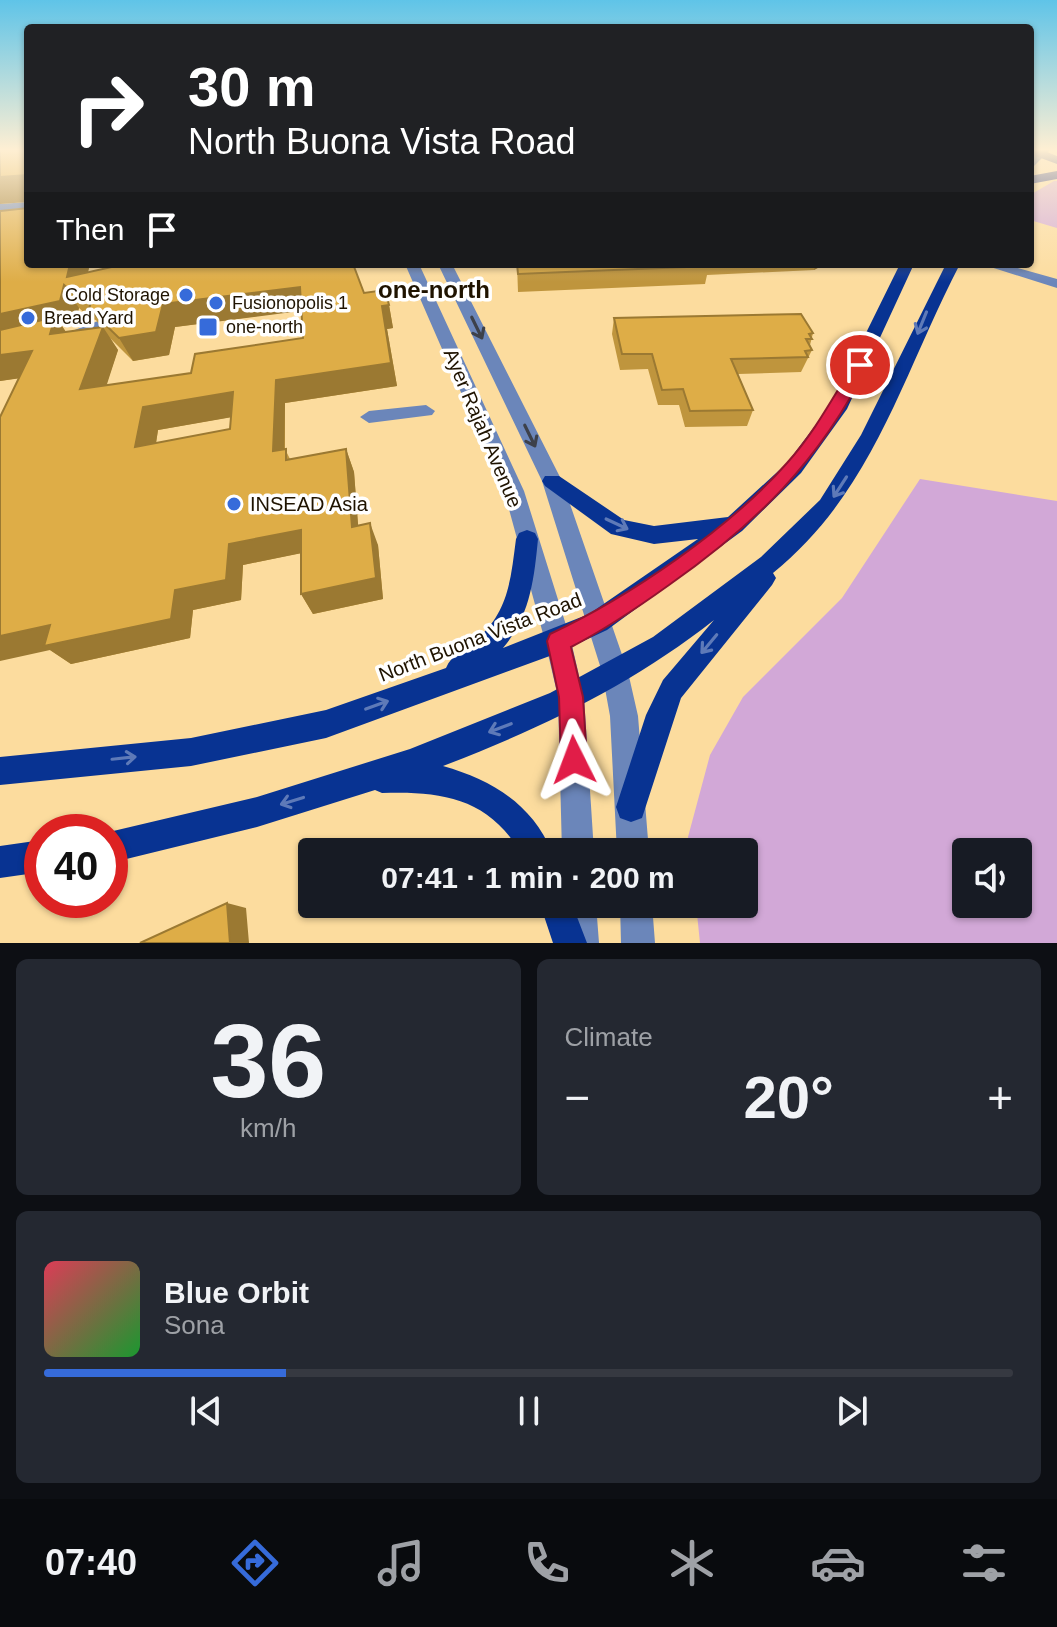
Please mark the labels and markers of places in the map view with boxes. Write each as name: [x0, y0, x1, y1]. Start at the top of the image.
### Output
place label: Cold Storage: [65, 285, 170, 305]
marker: Cold Storage: [177, 286, 195, 304]
place label: Fusionopolis 1: [232, 293, 348, 313]
marker: Fusionopolis 1: [207, 294, 225, 312]
place label: Bread Yard: [44, 308, 133, 328]
marker: Bread Yard: [19, 309, 37, 327]
marker: one-north: [197, 316, 219, 338]
place label: one-north: [226, 317, 303, 337]
pin: [826, 331, 894, 399]
place label: INSEAD Asia: [250, 493, 369, 515]
marker: INSEAD Asia: [225, 495, 243, 513]

